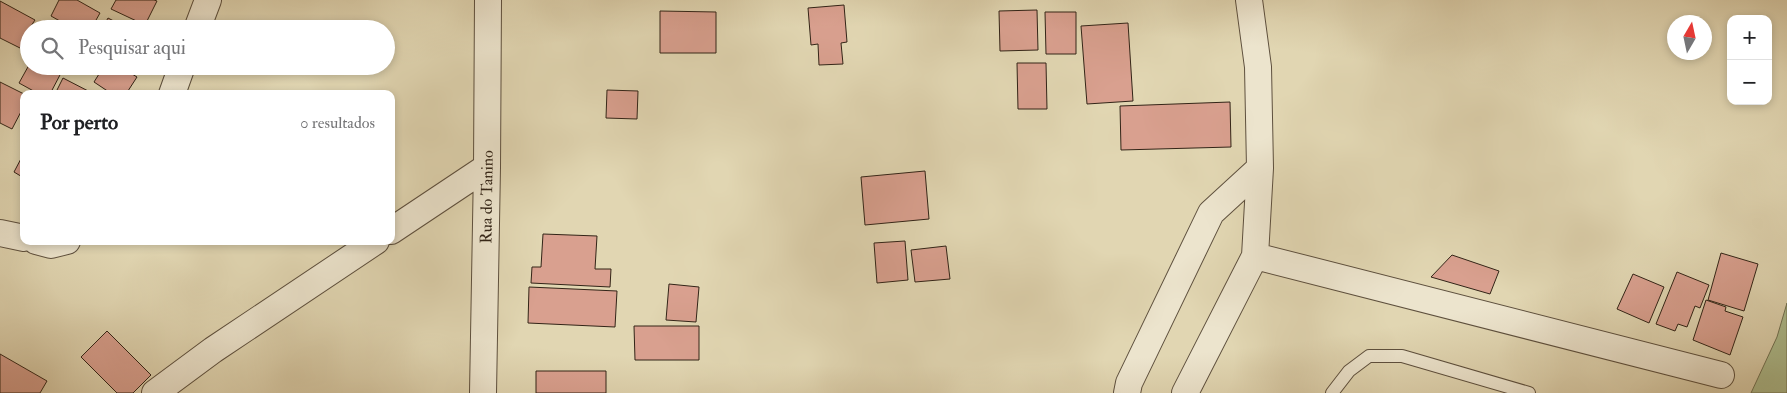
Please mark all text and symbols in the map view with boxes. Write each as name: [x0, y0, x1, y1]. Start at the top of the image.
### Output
north arrow: [1667, 15, 1712, 60]
map controls: [1727, 15, 1772, 105]
button: +: [1727, 15, 1772, 60]
search box: [20, 20, 395, 75]
icon: search: [38, 34, 66, 62]
text: Pesquisar aqui: [78, 36, 186, 60]
button: −: [1727, 60, 1772, 105]
text: Por perto: [40, 109, 118, 136]
text: 0 resultados: [300, 113, 375, 133]
street label: Rua do Tanino: [476, 150, 498, 244]

